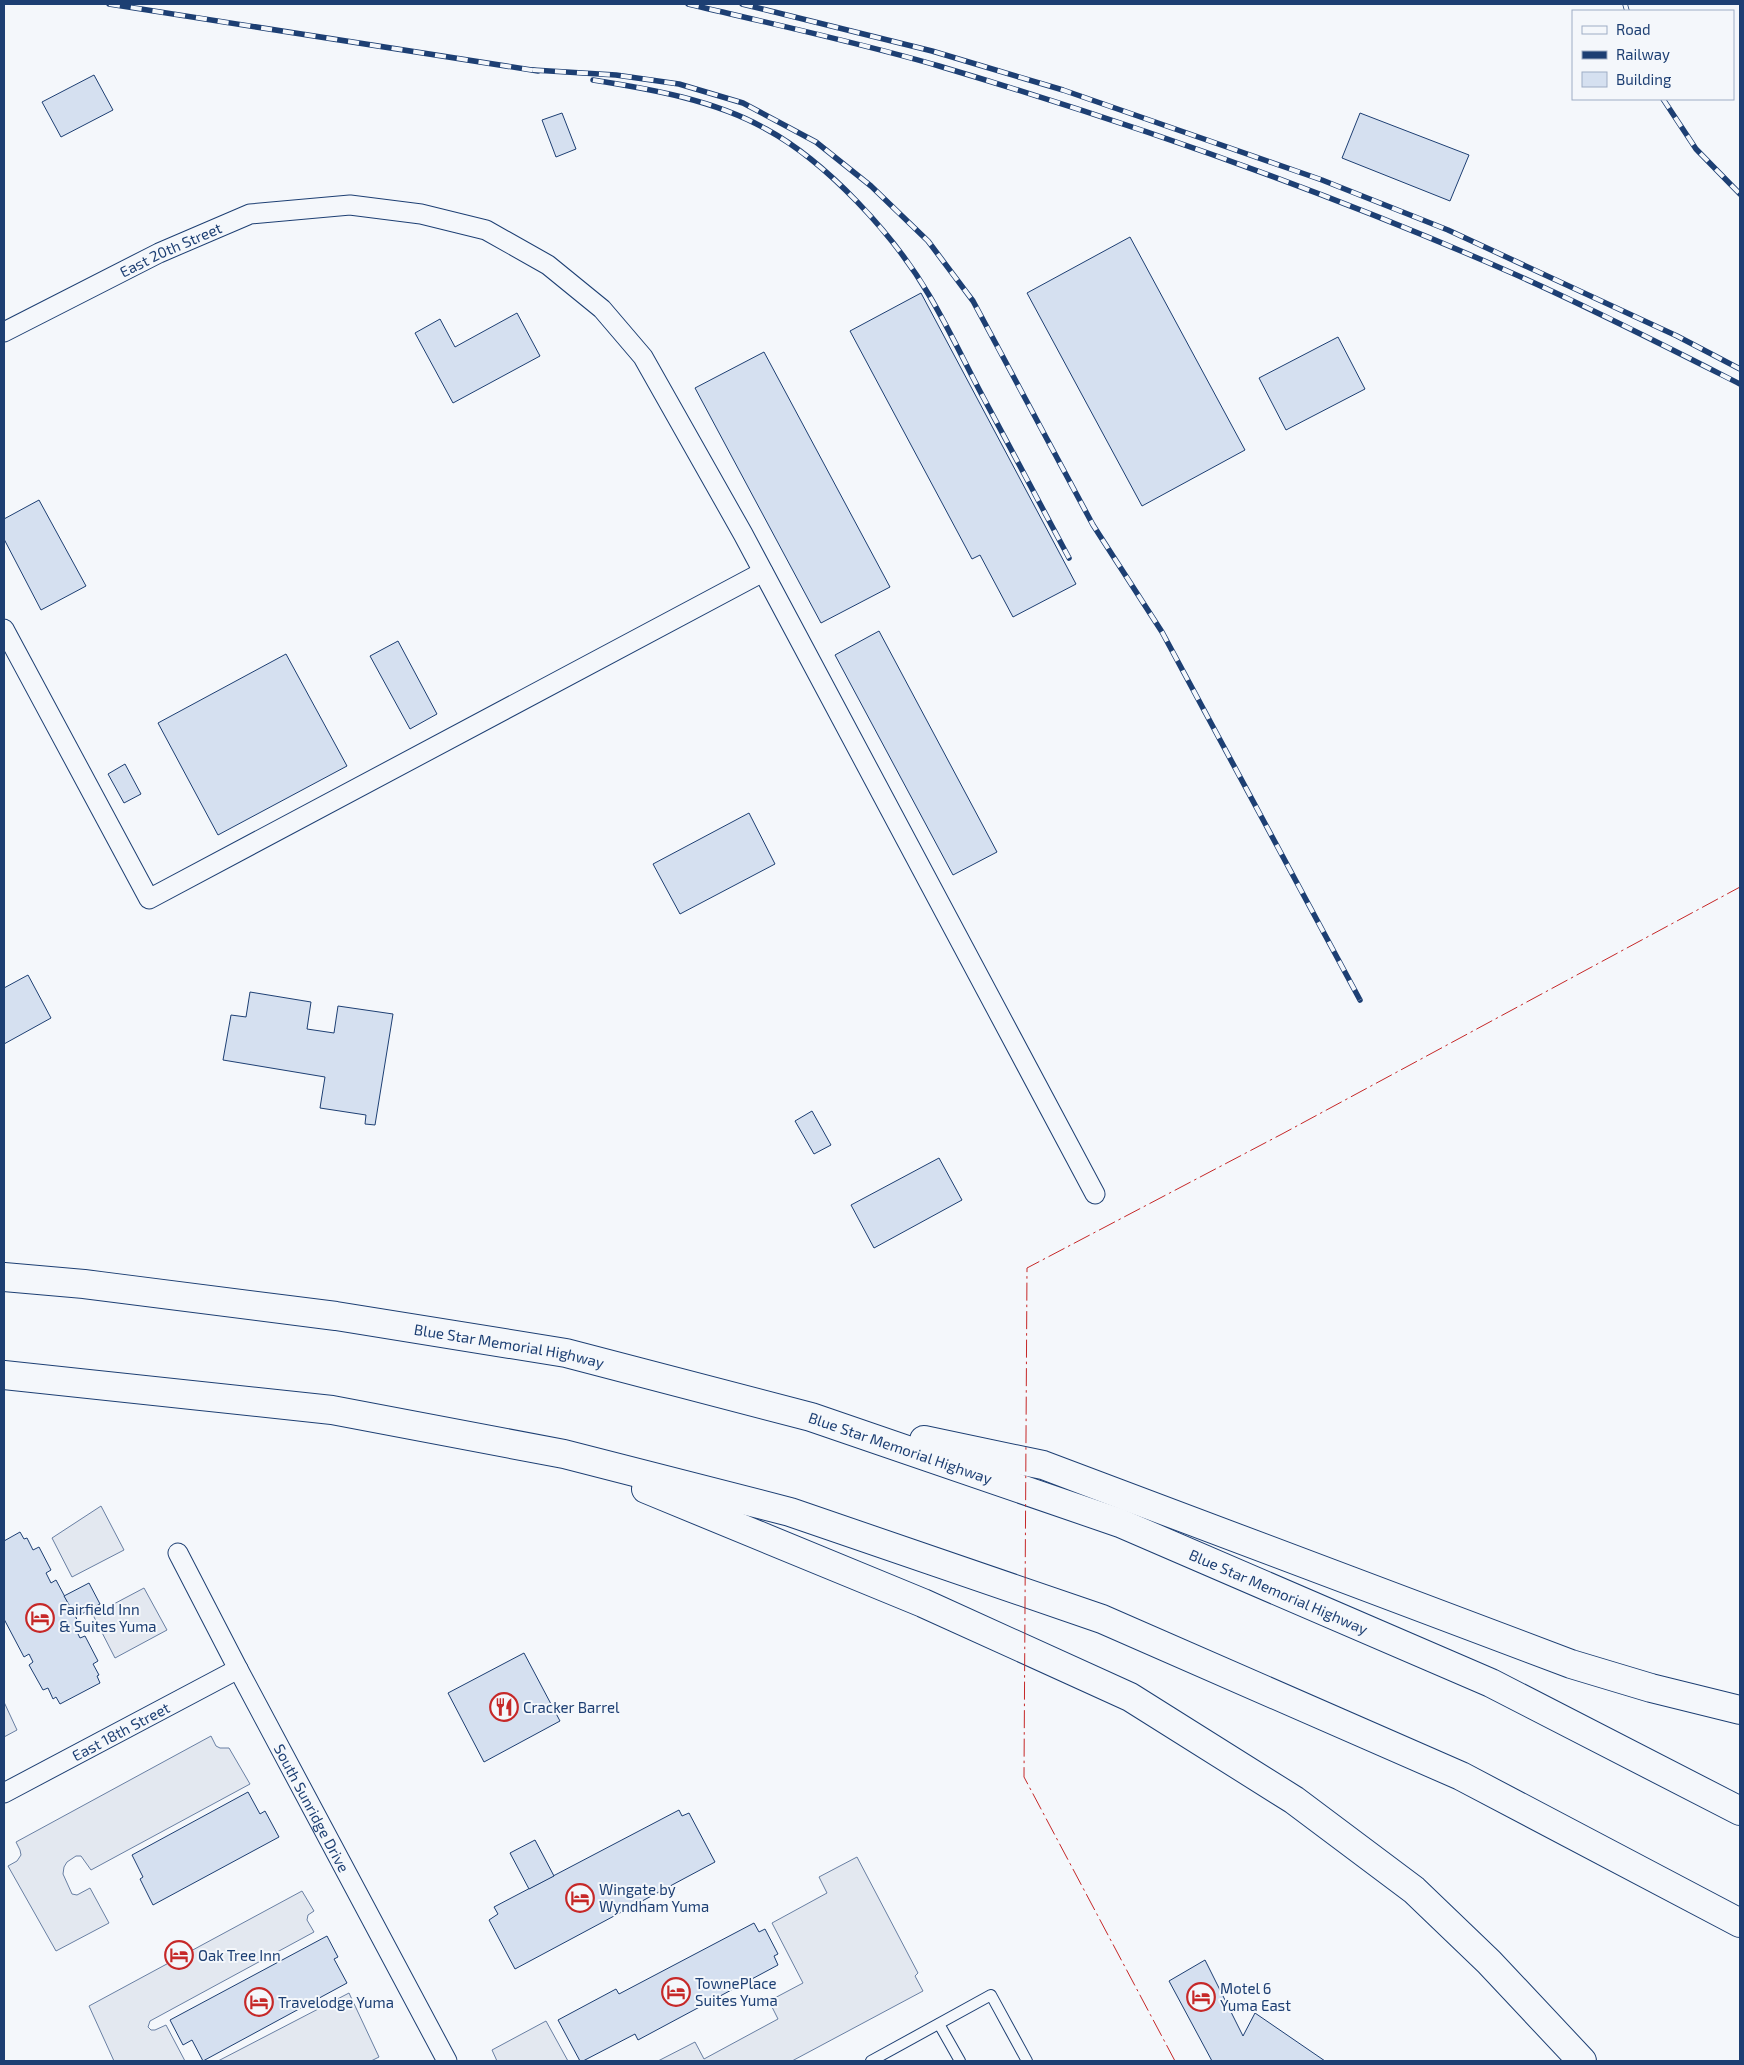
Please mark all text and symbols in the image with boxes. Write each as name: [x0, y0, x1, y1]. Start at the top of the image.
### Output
legend: [1572, 10, 1734, 100]
text: Road: [1616, 20, 1651, 38]
text: Railway: [1616, 45, 1670, 63]
text: Building: [1616, 70, 1672, 88]
street label: East 20th Street: [116, 218, 225, 281]
street label: Blue Star Memorial Highway: [413, 1320, 606, 1372]
street label: Blue Star Memorial Highway: [806, 1408, 995, 1487]
street label: Blue Star Memorial Highway: [1187, 1545, 1371, 1638]
place label: Fairfield Inn & Suites Yuma: [59, 1600, 157, 1635]
hotel icon: Fairfield Inn & Suites Yuma: [25, 1603, 55, 1633]
restaurant icon: Cracker Barrel: [489, 1692, 519, 1722]
street label: East 18th Street: [69, 1698, 173, 1764]
place label: Cracker Barrel: [523, 1698, 620, 1716]
street label: South Sunridge Drive: [271, 1741, 354, 1875]
place label: Wingate by Wyndham Yuma: [599, 1880, 709, 1915]
hotel icon: Wingate by Wyndham Yuma: [565, 1883, 595, 1913]
hotel icon: Oak Tree Inn: [164, 1940, 194, 1970]
place label: Oak Tree Inn: [198, 1946, 281, 1964]
place label: TownePlace Suites Yuma: [695, 1974, 778, 2009]
hotel icon: TownePlace Suites Yuma: [661, 1977, 691, 2007]
place label: Motel 6 Yuma East: [1220, 1979, 1291, 2014]
hotel icon: Motel 6 Yuma East: [1186, 1982, 1216, 2012]
hotel icon: Travelodge Yuma: [244, 1987, 274, 2017]
place label: Travelodge Yuma: [278, 1993, 394, 2011]

